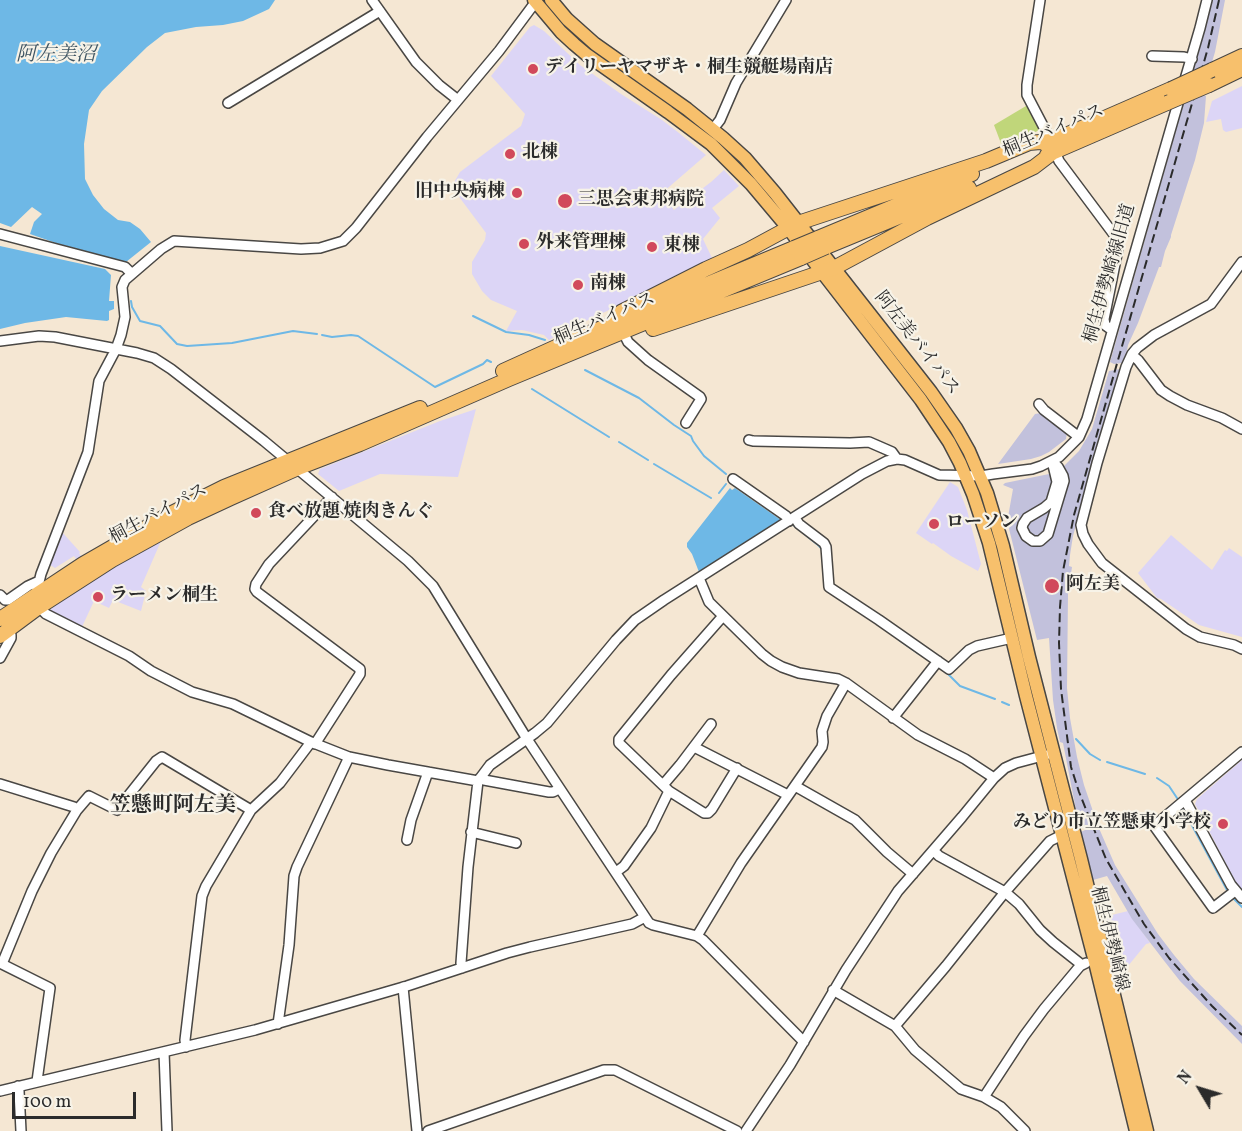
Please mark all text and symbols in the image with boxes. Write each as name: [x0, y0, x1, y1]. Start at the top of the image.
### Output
water label: 阿左美沼: [16, 44, 96, 68]
place label: デイリーヤマザキ・桐生競艇場南店: [545, 58, 833, 80]
marker: デイリーヤマザキ・桐生競艇場南店: [526, 62, 540, 76]
street label: 桐生バイパス: [1000, 101, 1108, 163]
place label: 北棟: [522, 143, 558, 165]
marker: 北棟: [503, 147, 517, 161]
place label: 旧中央病棟: [415, 182, 505, 204]
marker: 旧中央病棟: [510, 186, 524, 200]
place label: 三思会東邦病院: [578, 190, 704, 212]
marker: 三思会東邦病院: [556, 192, 574, 210]
street label: 桐生伊勢崎線旧道: [1081, 202, 1141, 346]
place label: 外来管理棟: [536, 233, 626, 255]
place label: 東棟: [664, 236, 700, 258]
marker: 外来管理棟: [517, 237, 531, 251]
marker: 東棟: [645, 240, 659, 254]
place label: 南棟: [590, 274, 626, 296]
marker: 南棟: [571, 278, 585, 292]
street label: 阿左美バイパス: [869, 288, 963, 400]
street label: 桐生バイパス: [551, 289, 659, 351]
street label: 桐生バイパス: [106, 480, 212, 550]
place label: 食べ放題 焼肉きんぐ: [268, 502, 434, 524]
marker: 食べ放題 焼肉きんぐ: [249, 506, 263, 520]
place label: ローソン: [946, 513, 1018, 535]
marker: ローソン: [927, 517, 941, 531]
place label: 阿左美: [1066, 575, 1120, 597]
marker: 阿左美: [1043, 577, 1061, 595]
place label: ラーメン桐生: [110, 586, 218, 608]
marker: ラーメン桐生: [91, 590, 105, 604]
district label: 笠懸町阿左美: [110, 794, 236, 820]
place label: みどり市立笠懸東小学校: [1013, 813, 1211, 835]
marker: みどり市立笠懸東小学校: [1216, 817, 1230, 831]
street label: 桐生伊勢崎線: [1084, 884, 1132, 994]
north arrow: [1170, 1059, 1230, 1119]
text: N: [1174, 1067, 1198, 1089]
scale bar: [15, 1080, 140, 1118]
text: 100 m: [23, 1090, 72, 1115]

